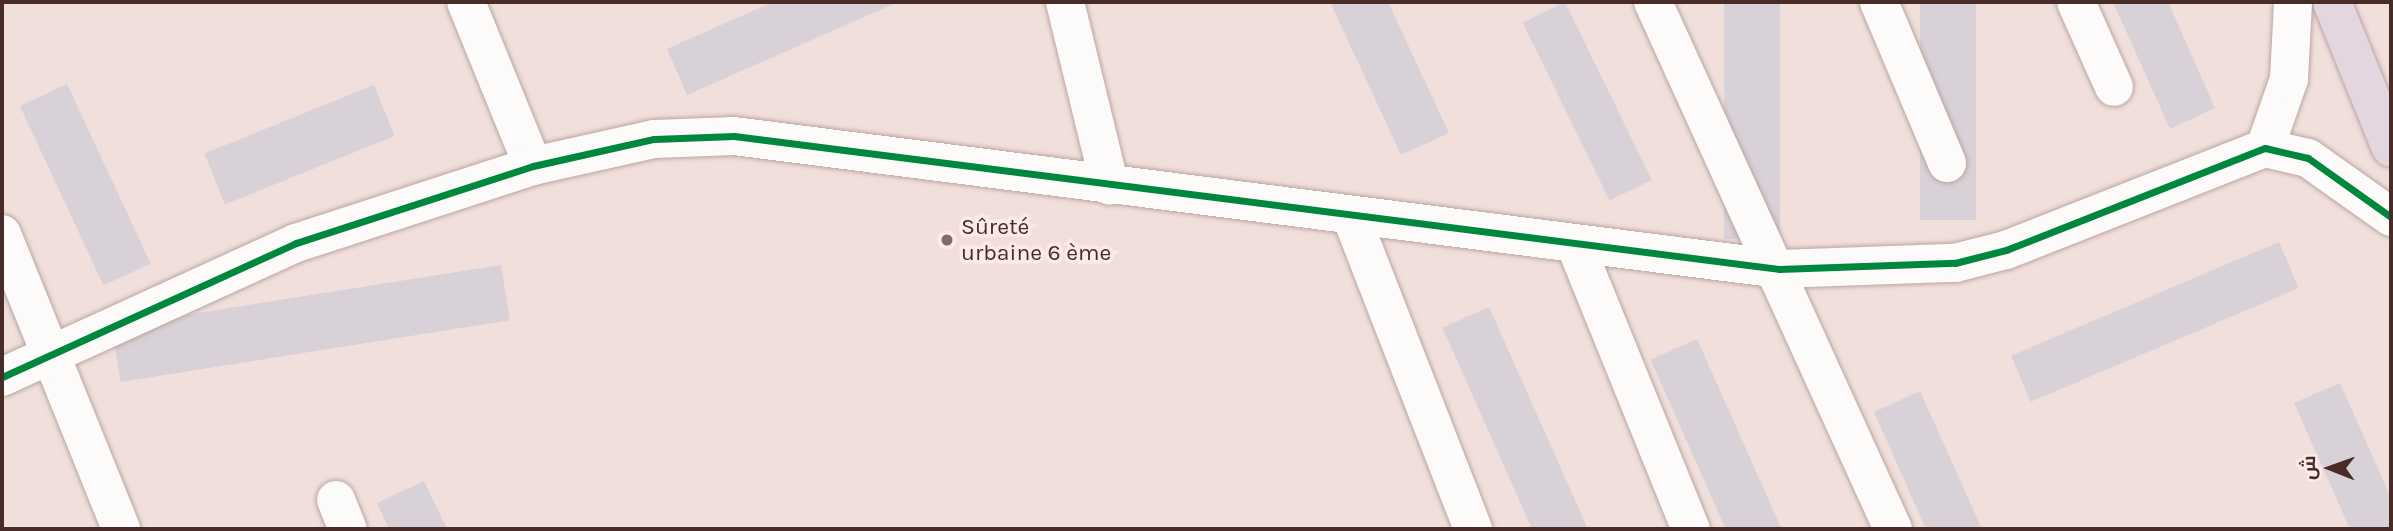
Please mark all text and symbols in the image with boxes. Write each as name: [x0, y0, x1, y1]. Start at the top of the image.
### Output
place label: Sûreté urbaine 6 ème: [961, 213, 1111, 267]
marker: Sûreté urbaine 6 ème: [939, 232, 955, 248]
north arrow: [2295, 433, 2365, 503]
text: ش: [2298, 455, 2320, 480]

